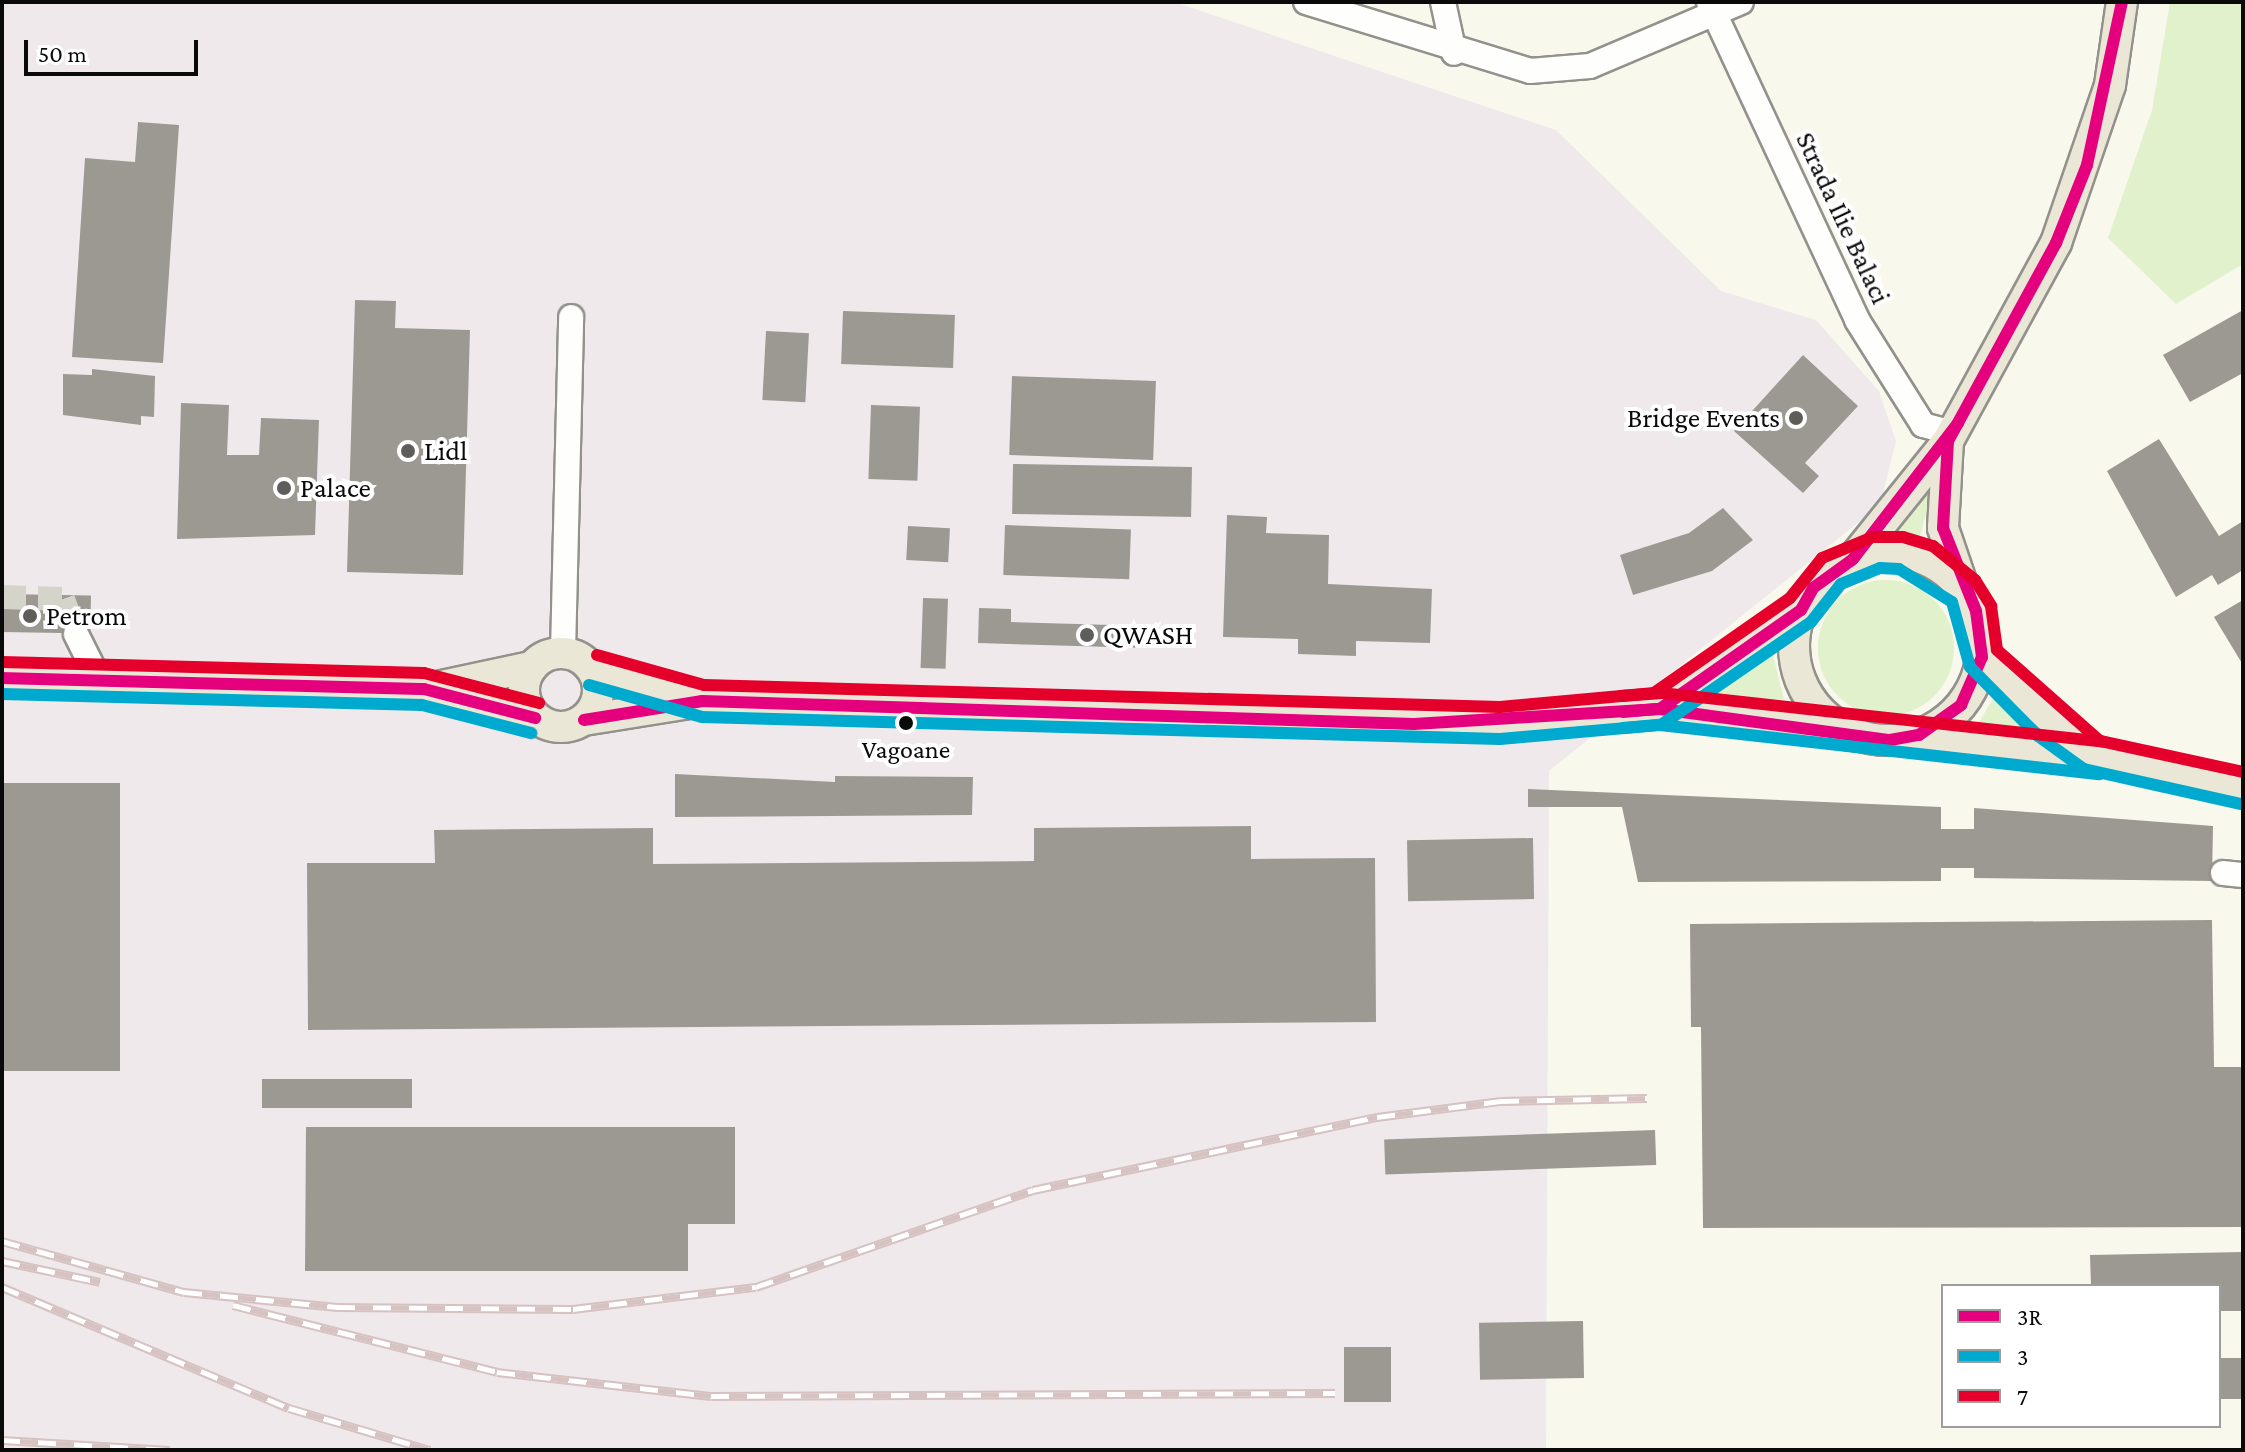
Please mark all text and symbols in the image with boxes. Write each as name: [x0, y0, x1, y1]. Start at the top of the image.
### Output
scale bar: [28, 24, 202, 74]
text: 50 m: [38, 40, 87, 67]
street label: Strada Ilie Balaci: [1788, 127, 1898, 309]
place label: Bridge Events: [1627, 401, 1780, 435]
marker: Bridge Events: [1787, 409, 1805, 427]
place label: Lidl: [424, 434, 467, 468]
marker: Lidl: [399, 442, 417, 460]
place label: Palace: [300, 471, 371, 505]
marker: Palace: [275, 479, 293, 497]
place label: Petrom: [46, 599, 127, 633]
marker: Petrom: [21, 607, 39, 625]
place label: QWASH: [1103, 618, 1193, 652]
marker: QWASH: [1078, 626, 1096, 644]
marker: Vagoane: [898, 715, 914, 731]
place label: Vagoane: [862, 734, 950, 766]
legend: [1941, 1284, 2221, 1428]
text: 3R: [2017, 1303, 2042, 1330]
text: 3: [2017, 1343, 2028, 1370]
text: 7: [2017, 1383, 2028, 1410]

